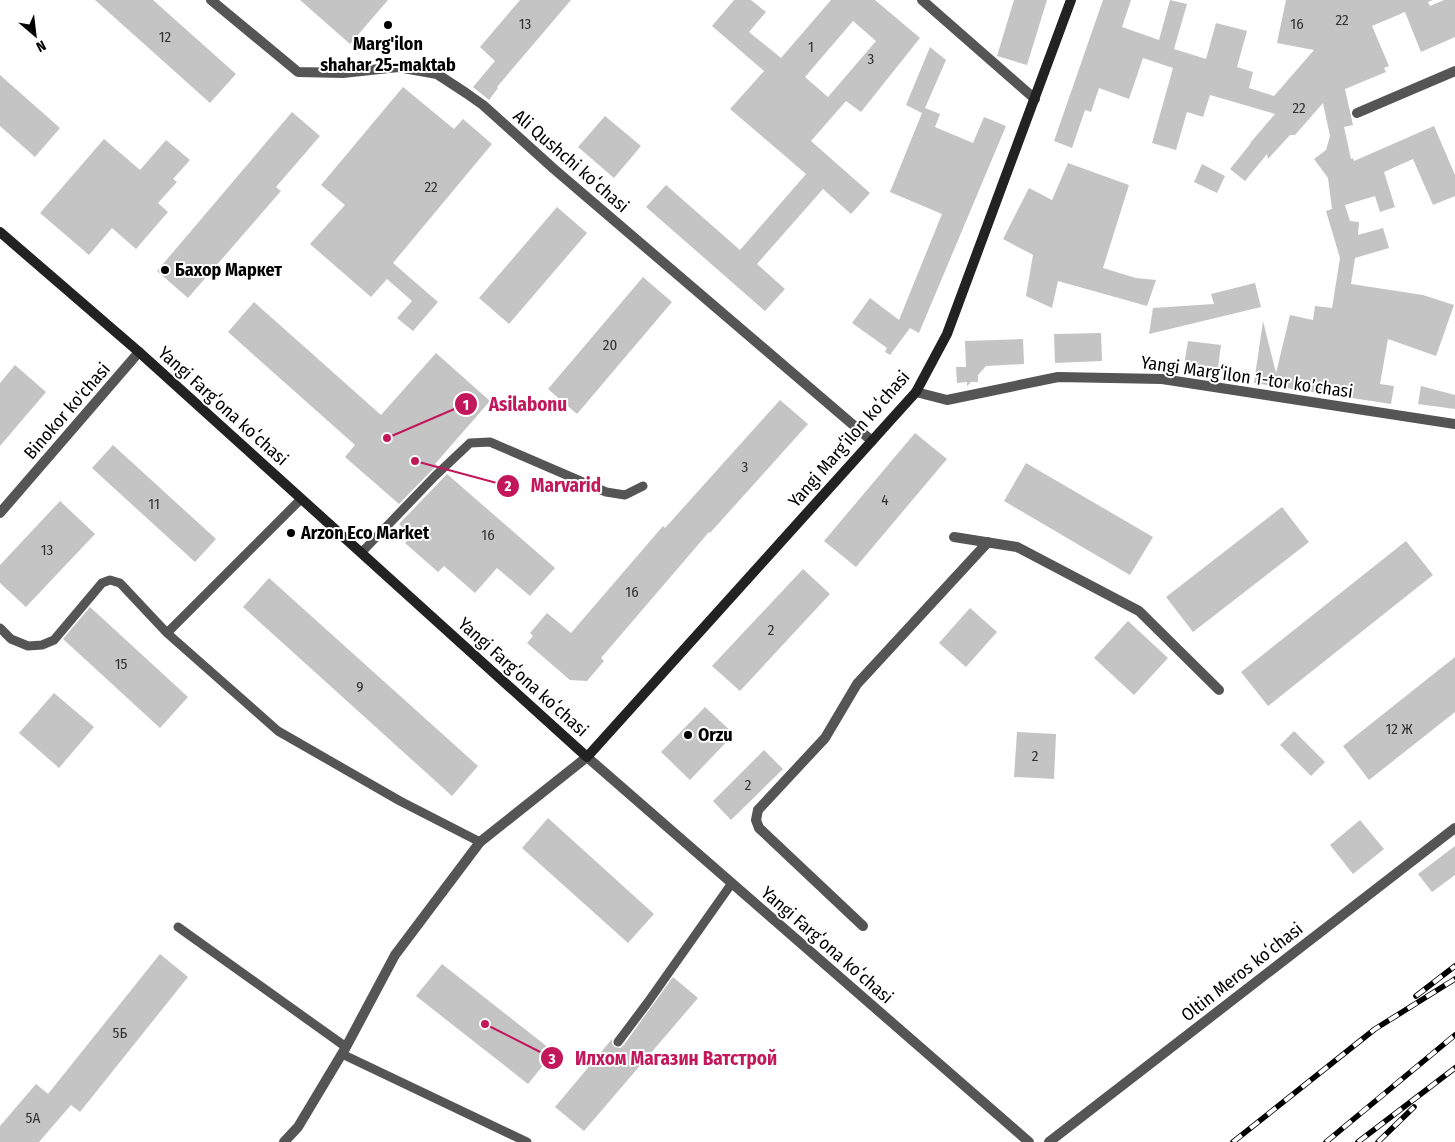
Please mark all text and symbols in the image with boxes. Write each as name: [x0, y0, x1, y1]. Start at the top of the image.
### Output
north arrow: [10, 10, 60, 60]
house number: 22: [1335, 11, 1349, 29]
house number: 13: [519, 15, 532, 33]
house number: 16: [1290, 15, 1304, 33]
marker: Marg'ilon shahar 25-maktab: [382, 19, 394, 31]
house number: 12: [159, 28, 172, 46]
place label: Marg'ilon shahar 25-maktab: [320, 33, 456, 76]
text: N: [33, 37, 49, 56]
house number: 1: [808, 38, 814, 56]
house number: 3: [868, 50, 875, 68]
house number: 22: [1292, 99, 1306, 117]
street label: Ali Qushchi koʻchasi: [509, 105, 633, 217]
house number: 22: [424, 178, 438, 196]
place label: Бахор Маркет: [175, 259, 282, 281]
marker: Бахор Маркет: [159, 264, 171, 276]
house number: 20: [603, 336, 617, 354]
street label: Yangi Fargʻona koʻchasi: [153, 342, 293, 470]
street label: Yangi Margʻilon 1-tor koʼchasi: [1140, 351, 1354, 403]
street label: Binokor ko'chasi: [19, 358, 115, 464]
street label: Yangi Margʻilon koʻchasi: [784, 366, 914, 512]
callout: Asilabonu: [453, 387, 577, 421]
text: Asilabonu: [488, 393, 567, 416]
text: 1: [463, 396, 469, 414]
house number: 3: [742, 458, 749, 476]
callout: Marvarid: [496, 469, 611, 503]
text: Marvarid: [531, 474, 601, 497]
text: 2: [504, 477, 512, 495]
house number: 4: [881, 491, 889, 509]
house number: 11: [148, 495, 160, 513]
place label: Arzon Eco Market: [300, 522, 430, 544]
house number: 16: [481, 526, 495, 544]
marker: Arzon Eco Market: [285, 527, 297, 539]
house number: 13: [41, 541, 54, 559]
house number: 16: [625, 583, 639, 601]
street label: Yangi Fargʻona koʻchasi: [453, 613, 593, 741]
house number: 2: [768, 621, 775, 639]
house number: 15: [115, 655, 127, 673]
house number: 9: [356, 678, 364, 696]
house number: 12 Ж: [1385, 720, 1413, 738]
place label: Orzu: [698, 724, 732, 746]
marker: Orzu: [682, 729, 694, 741]
house number: 2: [1032, 747, 1039, 765]
house number: 2: [745, 776, 752, 794]
street label: Yangi Fargʻona koʻchasi: [757, 882, 897, 1008]
street label: Oltin Meros koʻchasi: [1177, 918, 1307, 1026]
house number: 5Б: [113, 1024, 128, 1042]
callout: Илхом Магазин Ватстрой: [540, 1041, 787, 1075]
text: Илхом Магазин Ватстрой: [575, 1047, 777, 1070]
text: 3: [547, 1050, 556, 1068]
house number: 5А: [26, 1109, 40, 1127]

